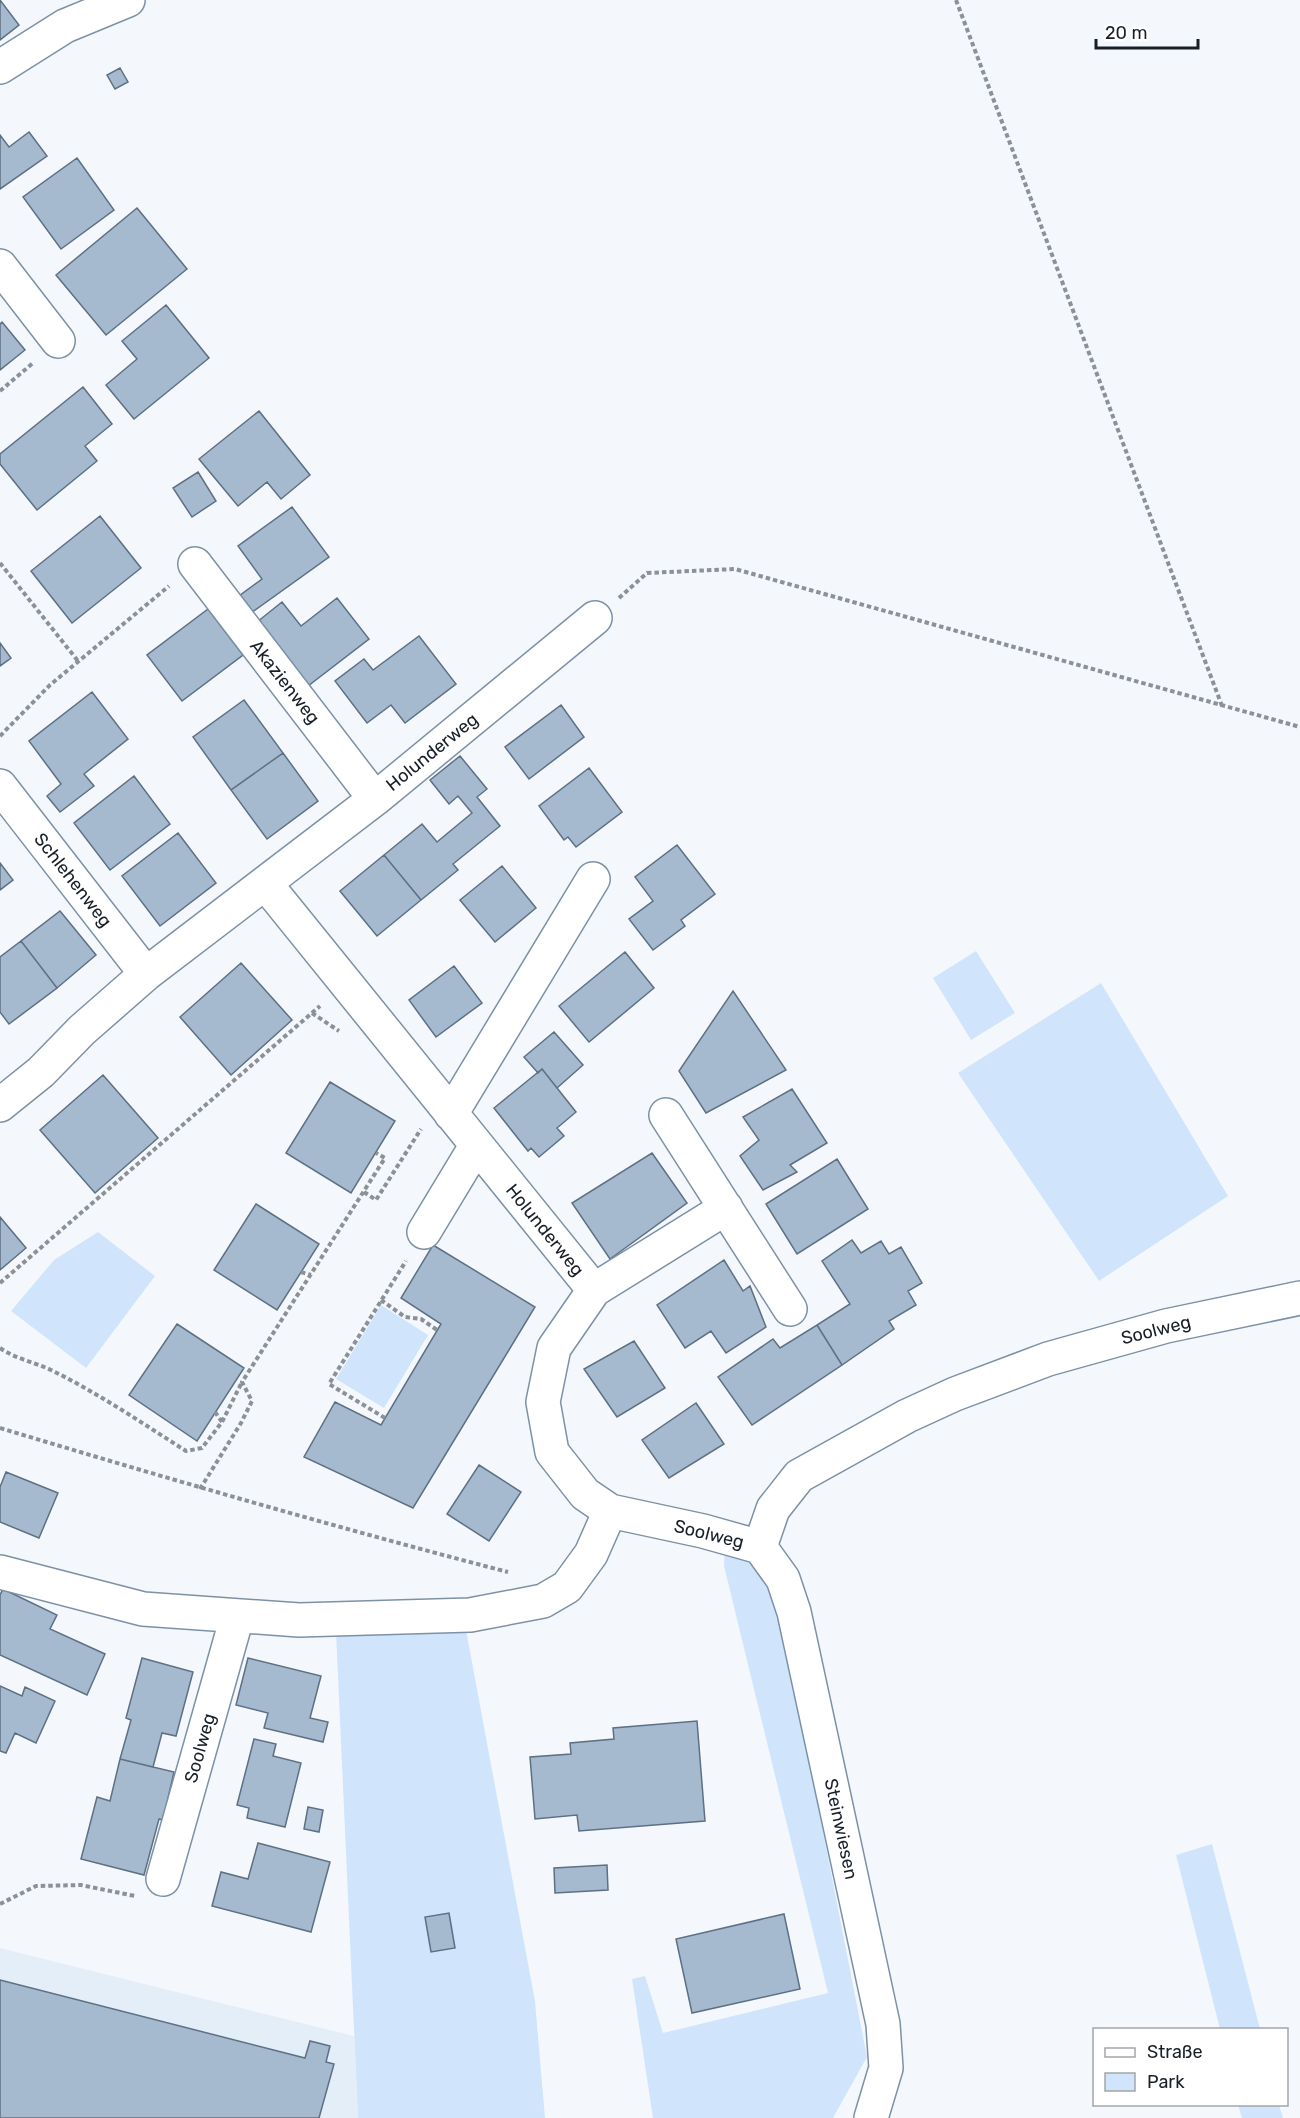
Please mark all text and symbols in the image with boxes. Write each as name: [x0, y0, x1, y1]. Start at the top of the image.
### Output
scale bar: [1096, 12, 1198, 50]
text: 20 m: [1105, 22, 1147, 44]
street label: Akazienweg: [245, 636, 325, 728]
street label: Holunderweg: [382, 708, 482, 796]
street label: Schlehenweg: [29, 829, 117, 931]
street label: Holunderweg: [501, 1180, 589, 1280]
street label: Soolweg: [1119, 1311, 1193, 1349]
street label: Soolweg: [672, 1515, 746, 1553]
street label: Soolweg: [180, 1711, 220, 1785]
street label: Steinwiesen: [820, 1777, 862, 1881]
legend: [1093, 2028, 1288, 2106]
text: Straße: [1147, 2041, 1203, 2063]
text: Park: [1147, 2071, 1185, 2093]

